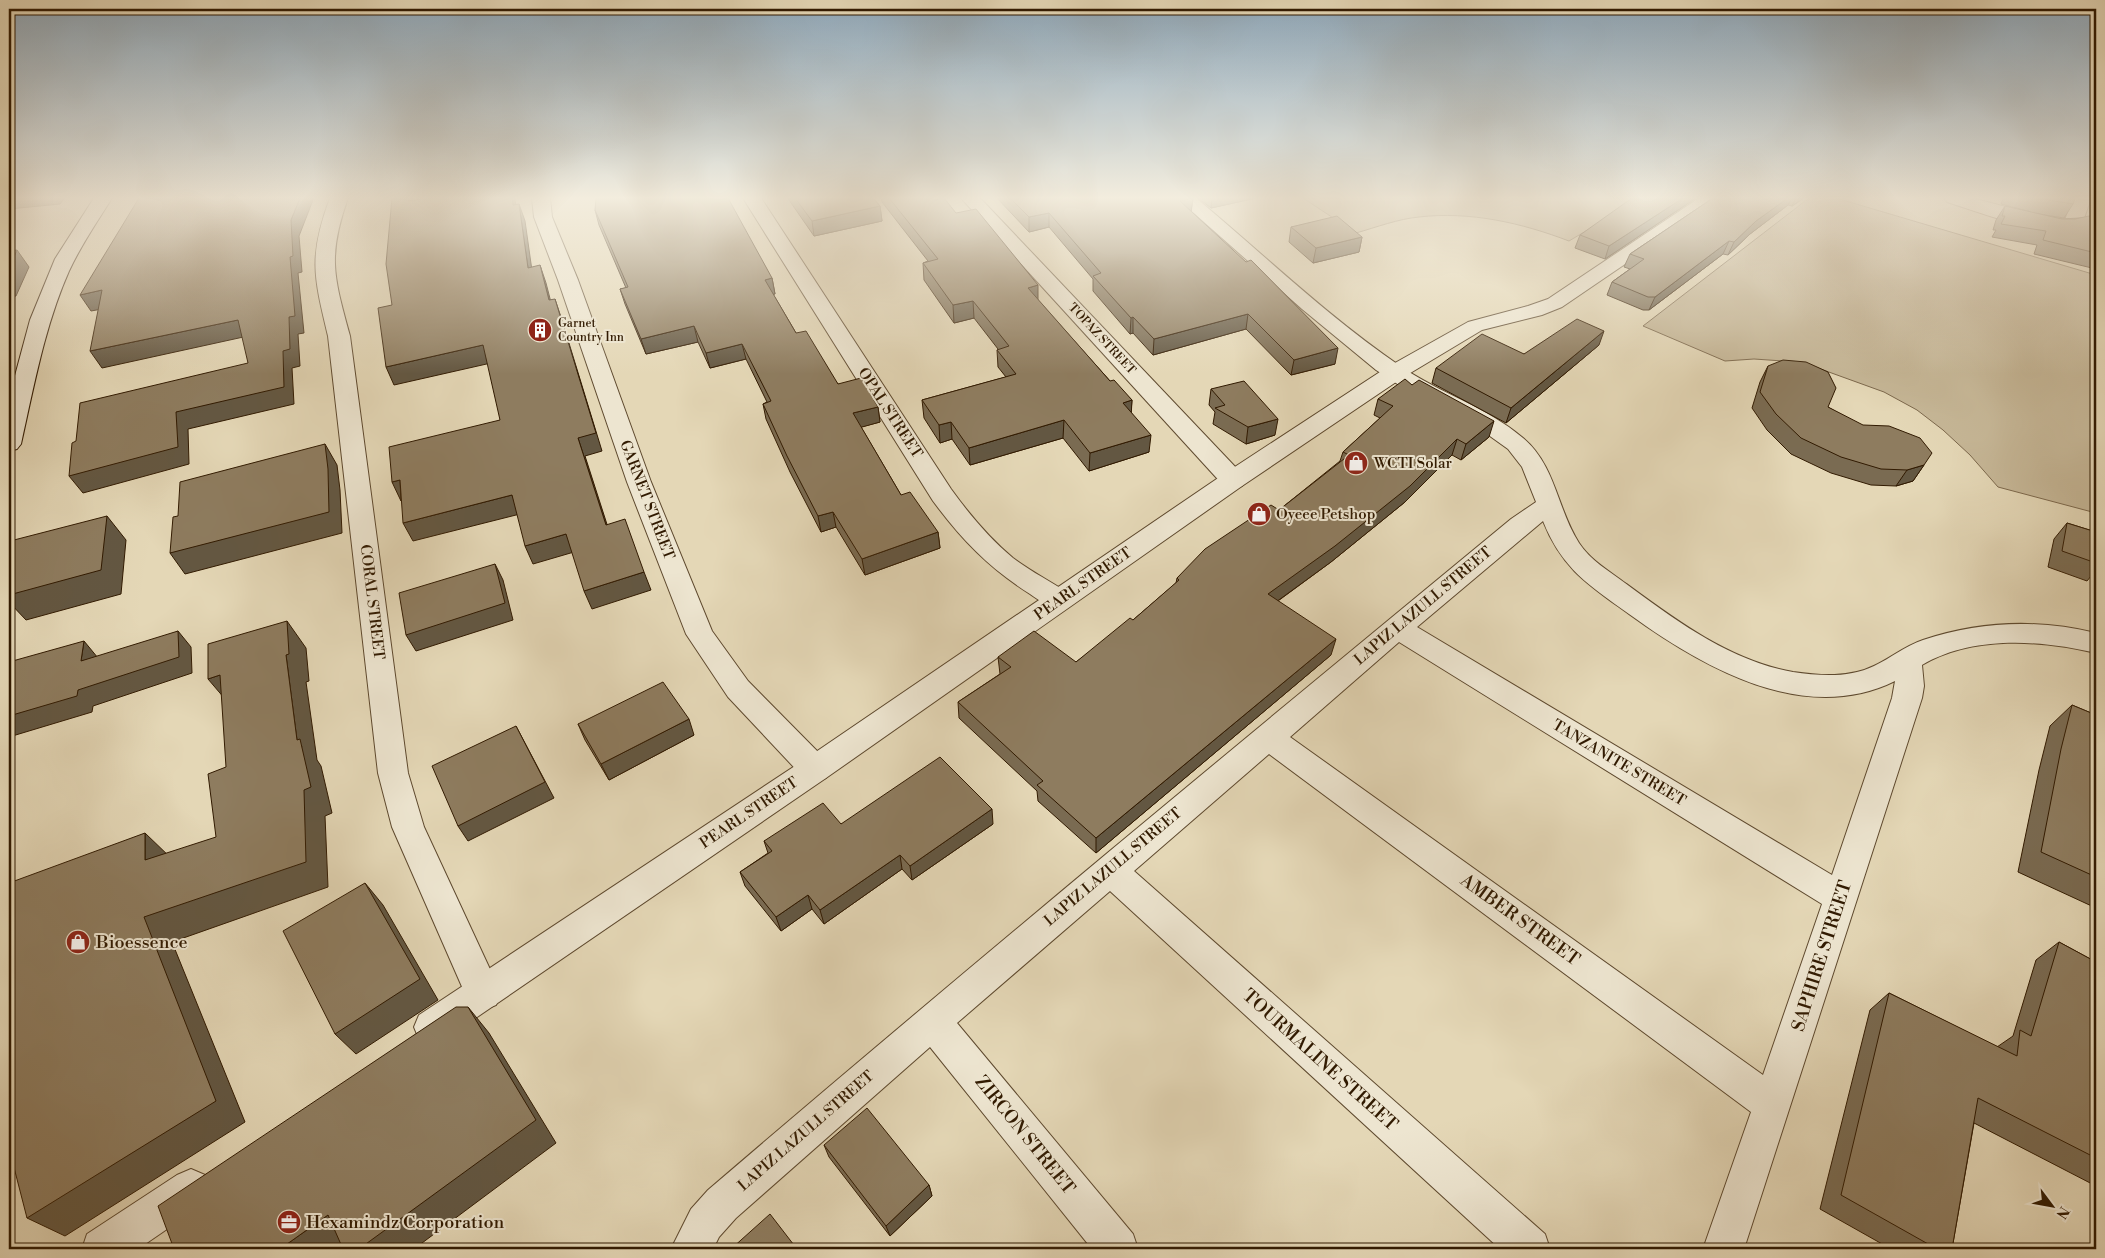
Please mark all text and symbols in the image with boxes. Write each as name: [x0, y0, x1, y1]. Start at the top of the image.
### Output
street label: TOPAZ STREET: [1065, 300, 1139, 378]
place label: Garnet Country Inn: [558, 316, 624, 345]
building icon: Garnet Country Inn: [527, 317, 553, 343]
street label: OPAL STREET: [854, 364, 927, 462]
street label: GARNET STREET: [615, 437, 679, 563]
shop icon: WCTI Solar: [1343, 450, 1369, 476]
place label: WCTI Solar: [1373, 454, 1453, 473]
shop icon: Oyeee Petshop: [1246, 501, 1272, 527]
place label: Oyeee Petshop: [1276, 505, 1375, 524]
street label: LAPIZ LAZULL STREET: [1350, 542, 1496, 669]
street label: CORAL STREET: [356, 543, 389, 661]
street label: PEARL STREET: [1031, 543, 1136, 625]
street label: TANZANITE STREET: [1549, 716, 1690, 811]
street label: PEARL STREET: [696, 773, 802, 853]
street label: LAPIZ LAZULL STREET: [1040, 803, 1186, 930]
street label: AMBER STREET: [1455, 868, 1584, 971]
street label: SAPHIRE STREET: [1787, 877, 1857, 1034]
shop icon: Bioessence: [65, 929, 91, 955]
place label: Bioessence: [95, 931, 188, 954]
street label: TOURMALINE STREET: [1237, 984, 1403, 1136]
street label: LAPIZ LAZULL STREET: [734, 1066, 878, 1195]
street label: ZIRCON STREET: [970, 1071, 1080, 1199]
north arrow: [2028, 1180, 2078, 1230]
text: N: [2052, 1203, 2073, 1222]
office icon: Hexamindz Corporation: [276, 1209, 302, 1235]
place label: Hexamindz Corporation: [306, 1211, 505, 1234]

